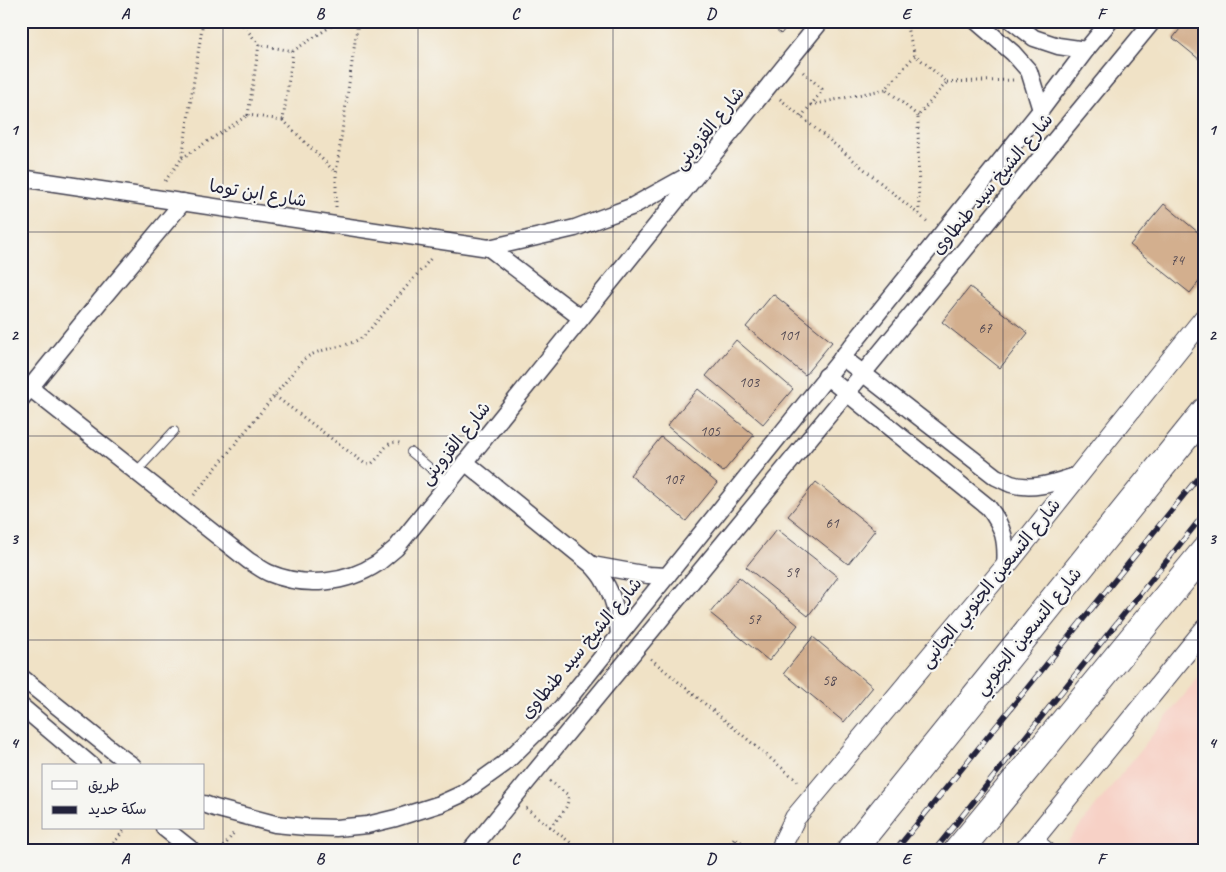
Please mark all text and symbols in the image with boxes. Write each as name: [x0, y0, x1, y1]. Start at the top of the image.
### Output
text: A: [121, 4, 131, 24]
text: B: [316, 4, 326, 24]
text: C: [511, 4, 521, 24]
text: D: [706, 4, 717, 24]
text: E: [902, 4, 913, 24]
text: F: [1097, 4, 1108, 24]
street label: شارع القزوينى: [669, 82, 750, 175]
street label: شارع الشيخ سيد طنطاوى: [926, 109, 1058, 260]
text: 1: [10, 120, 19, 140]
text: 1: [1208, 120, 1217, 140]
street label: شارع ابن توما: [208, 174, 308, 213]
house number: 74: [1170, 251, 1185, 270]
house number: 67: [978, 319, 993, 338]
text: 2: [10, 325, 19, 345]
text: 2: [1208, 325, 1217, 345]
house number: 101: [779, 326, 800, 345]
house number: 103: [739, 373, 760, 392]
street label: شارع القزوينى: [415, 397, 496, 490]
house number: 105: [700, 422, 721, 441]
house number: 107: [664, 470, 685, 489]
street label: شارع التسعين الجنوبي الجانبى: [915, 494, 1065, 672]
house number: 61: [825, 514, 840, 533]
text: 3: [10, 529, 19, 549]
text: 3: [1208, 529, 1217, 549]
house number: 59: [785, 563, 800, 582]
street label: شارع التسعين الجنوبي: [970, 563, 1086, 699]
street label: شارع الشيخ سيد طنطاوى: [515, 573, 647, 724]
house number: 57: [747, 610, 762, 629]
house number: 58: [822, 671, 837, 690]
text: 4: [10, 733, 19, 753]
text: 4: [1208, 733, 1217, 753]
legend: [42, 764, 205, 830]
text: طريق: [88, 776, 120, 795]
text: سكة حديد: [88, 800, 147, 819]
text: A: [121, 849, 131, 869]
text: B: [316, 849, 326, 869]
text: C: [511, 849, 521, 869]
text: D: [706, 849, 717, 869]
text: E: [902, 849, 913, 869]
text: F: [1097, 849, 1108, 869]

